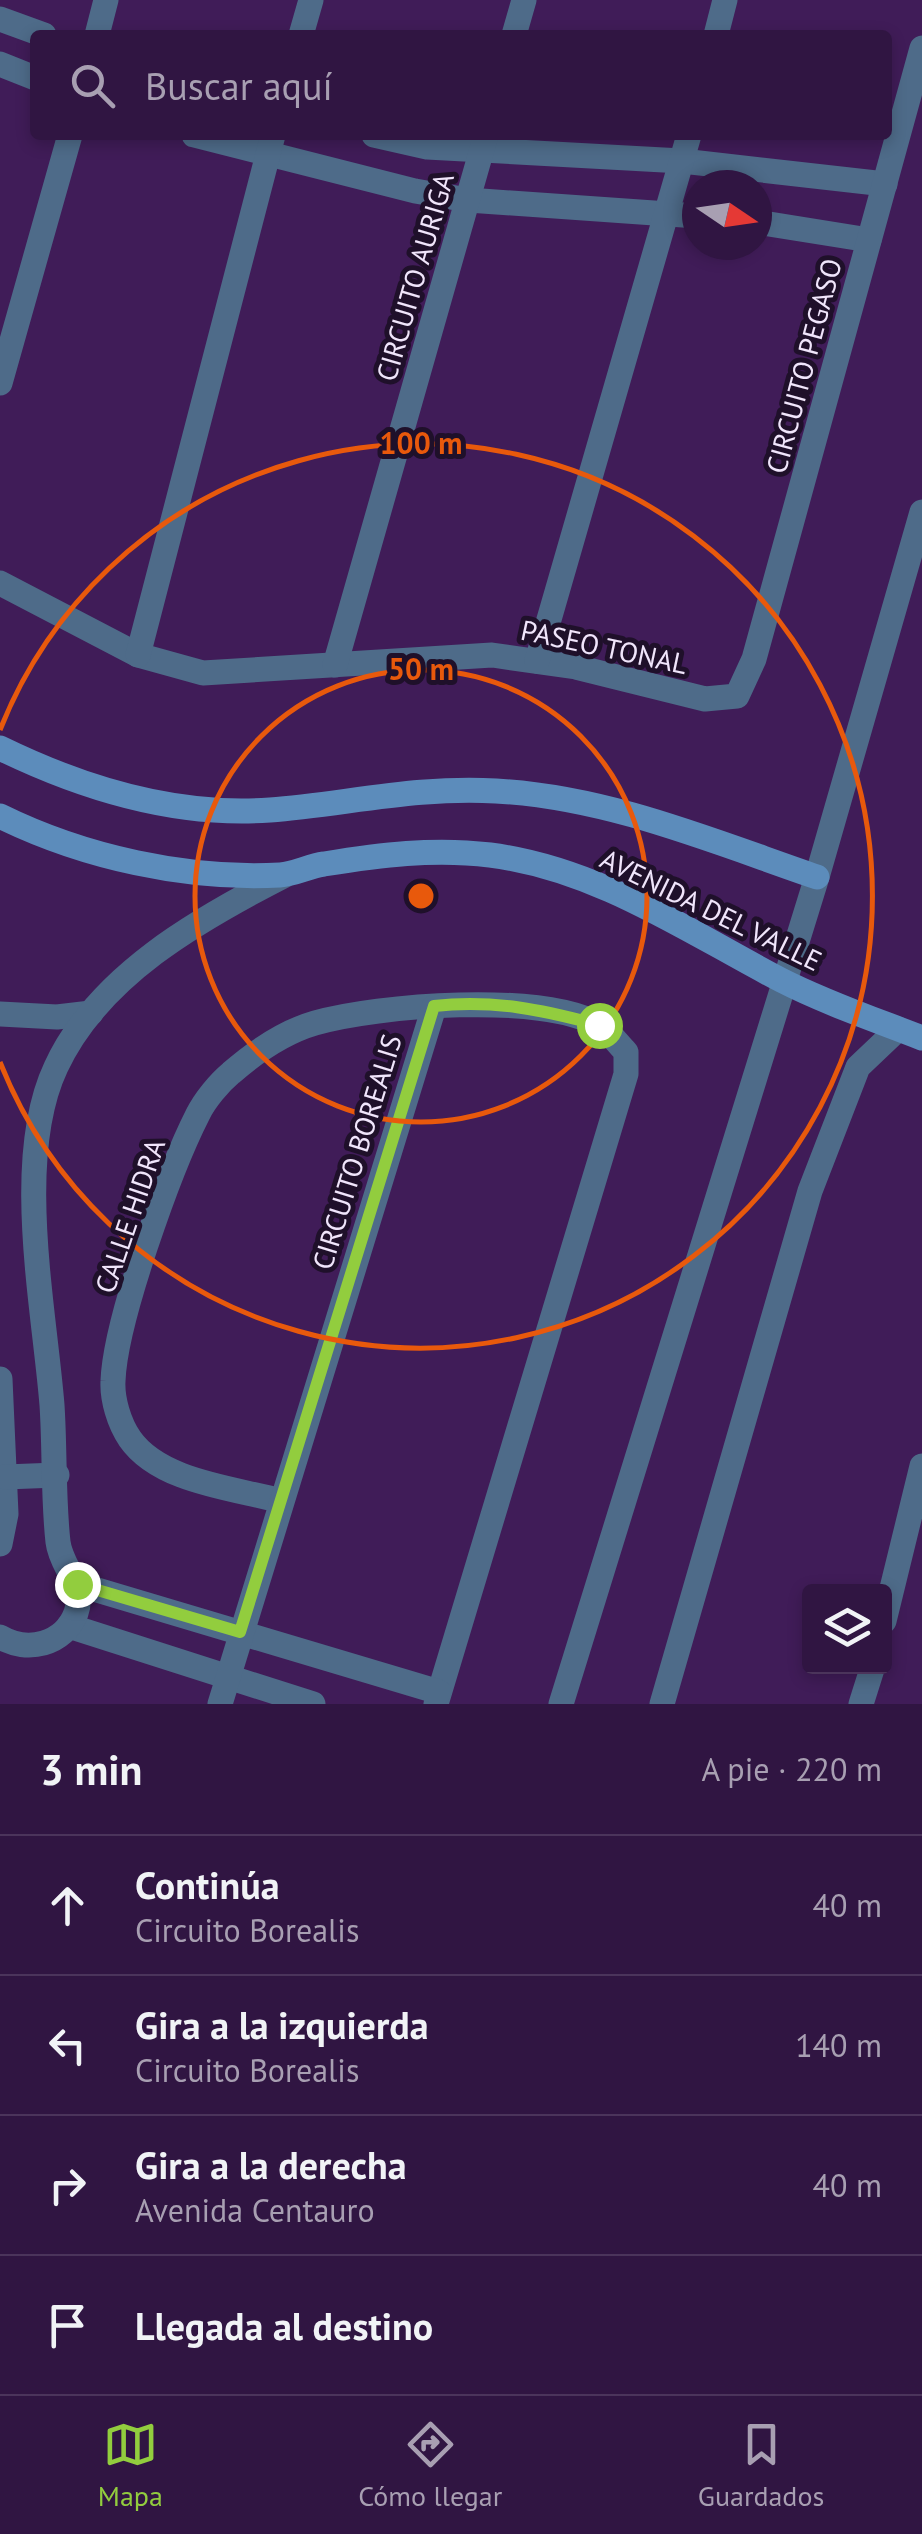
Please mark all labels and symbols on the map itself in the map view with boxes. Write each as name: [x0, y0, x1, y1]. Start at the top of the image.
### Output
street label: CIRCUITO AURIGA: [367, 168, 462, 385]
north arrow: [682, 170, 772, 260]
street label: CIRCUITO PEGASO: [757, 254, 850, 477]
text: 100 m: [380, 423, 462, 462]
street label: PASEO TONAL: [518, 611, 691, 682]
text: 50 m: [388, 649, 454, 688]
street label: AVENIDA DEL VALLE: [595, 840, 828, 979]
centre of rings: [403, 878, 439, 914]
route start: [577, 1003, 623, 1049]
street label: CIRCUITO BOREALIS: [303, 1030, 410, 1274]
street label: CALLE HIDRA: [86, 1133, 173, 1298]
route end: [55, 1562, 101, 1608]

